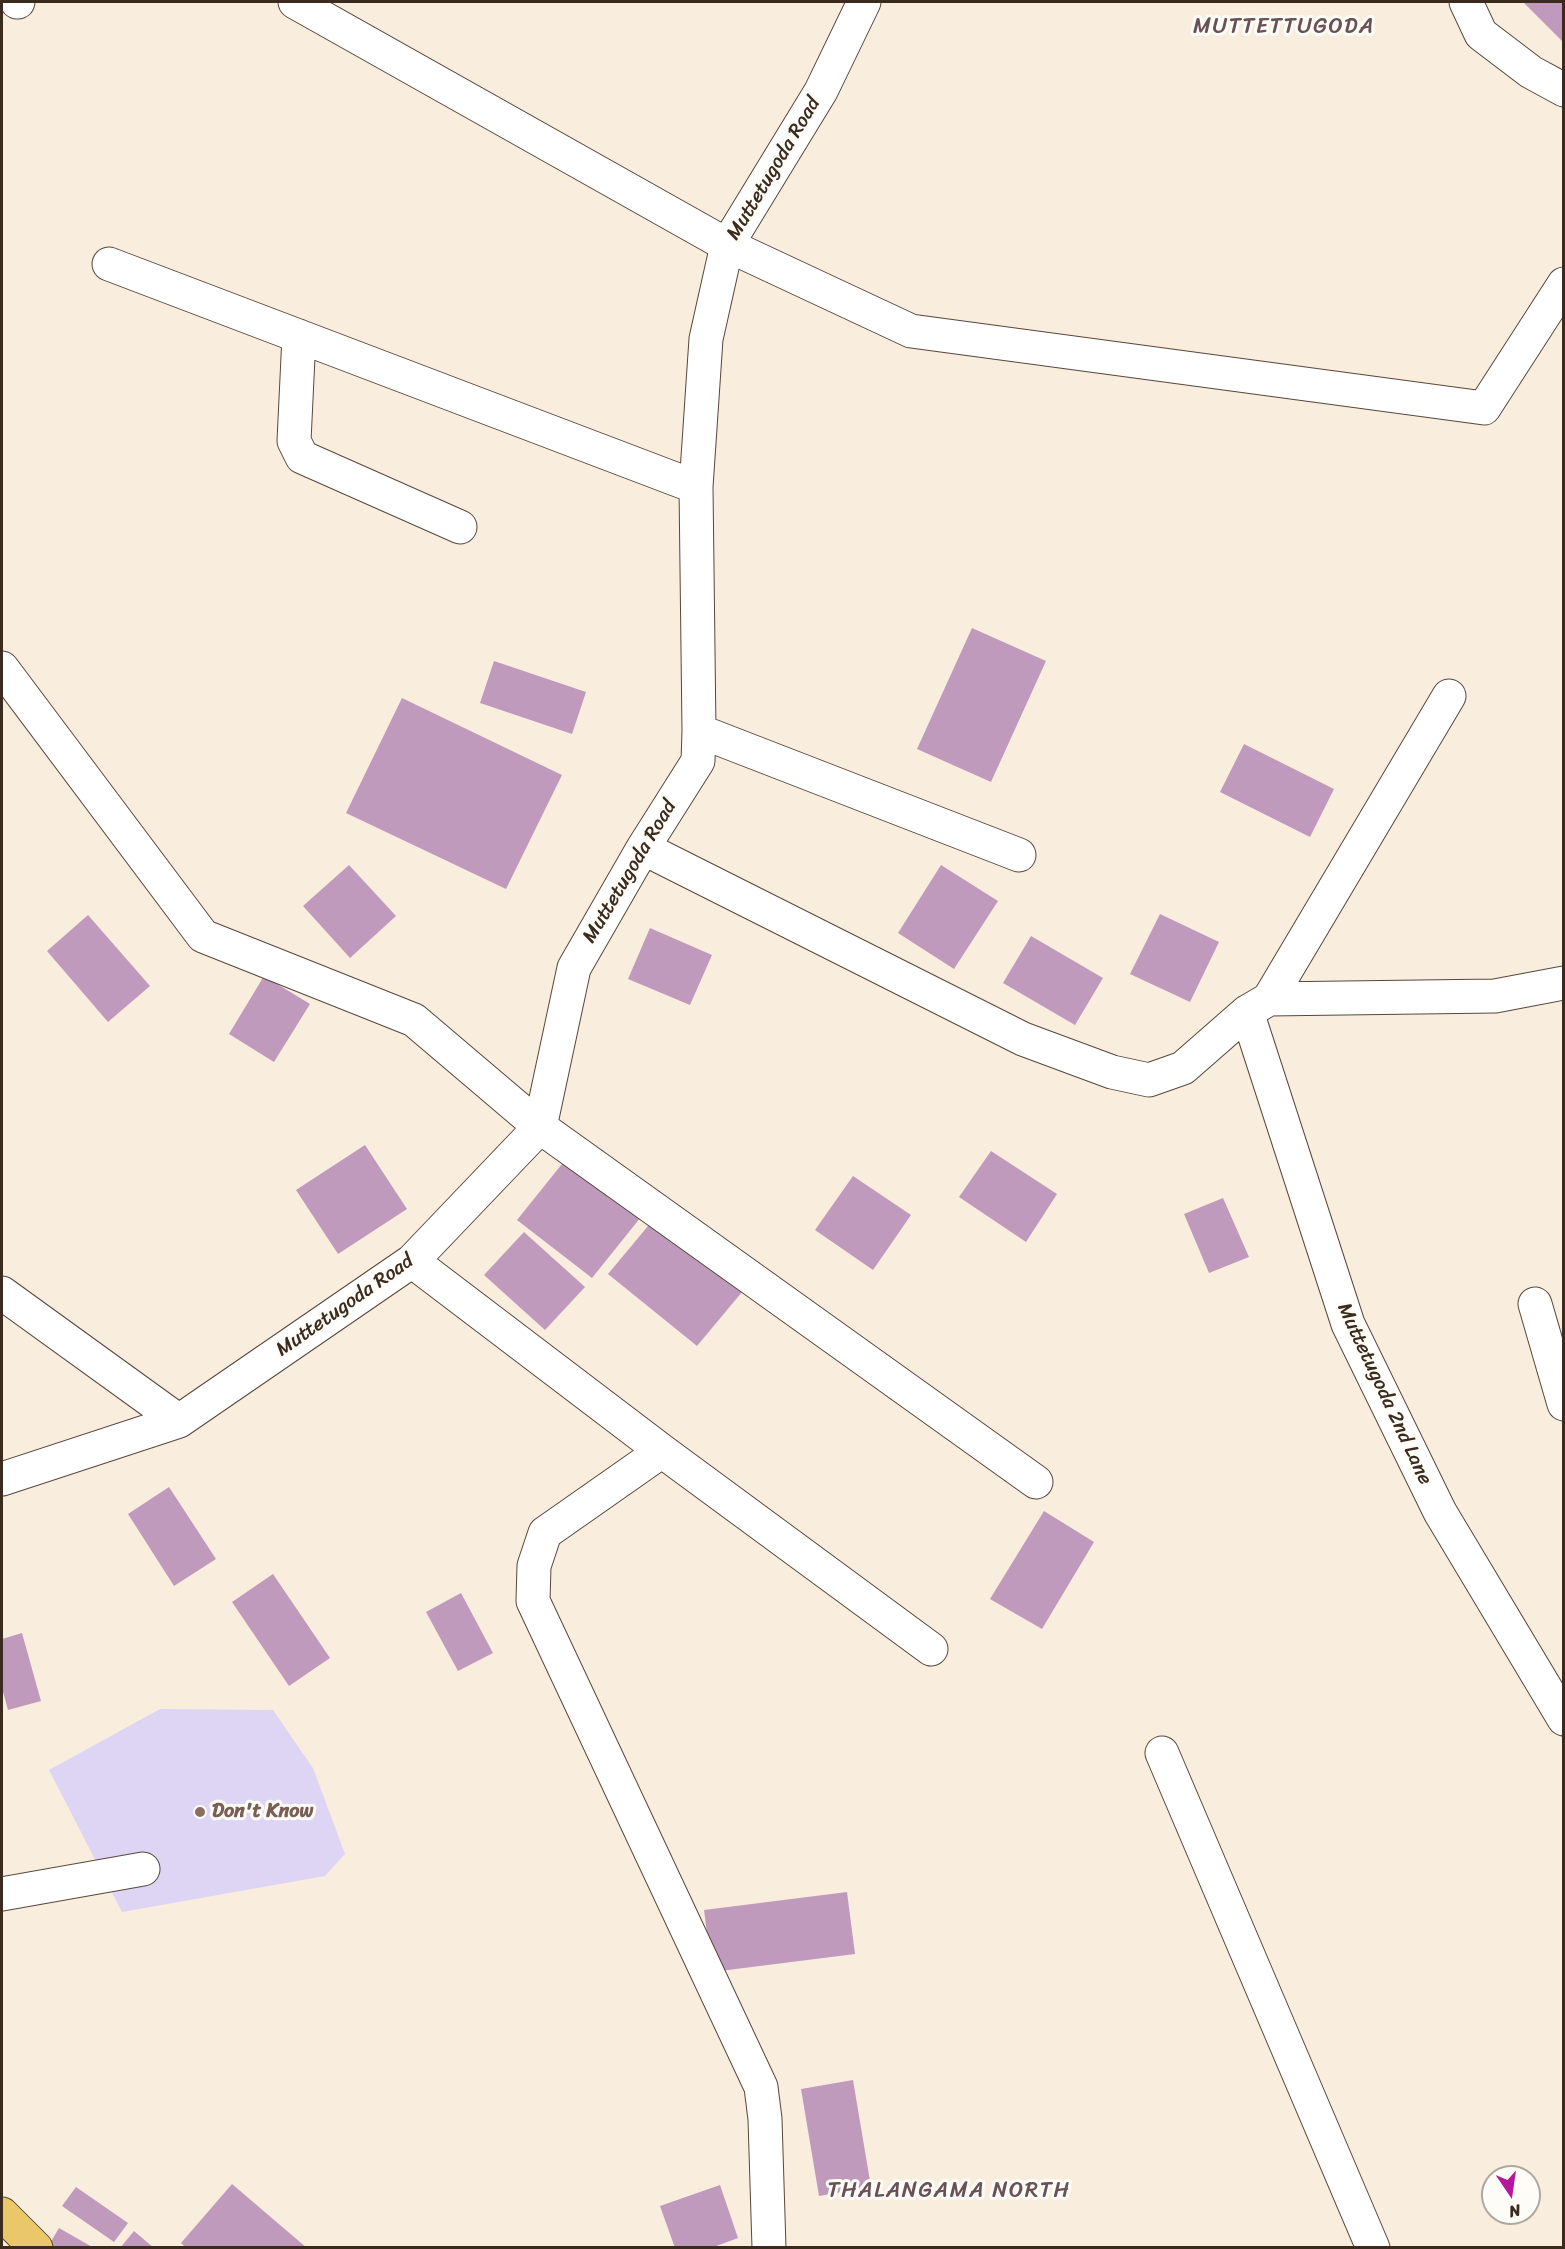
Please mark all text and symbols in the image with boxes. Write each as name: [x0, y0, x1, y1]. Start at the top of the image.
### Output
district label: MUTTETTUGODA: [1195, 14, 1373, 40]
street label: Muttetugoda Road: [722, 93, 826, 245]
street label: Muttetugoda Road: [578, 796, 682, 948]
street label: Muttetugoda Road: [272, 1250, 418, 1362]
street label: Muttetugoda 2nd Lane: [1331, 1299, 1437, 1489]
place label: Don't Know: [212, 1800, 313, 1824]
marker: Don't Know: [193, 1805, 207, 1819]
north arrow: [1481, 2165, 1541, 2225]
district label: THALANGAMA NORTH: [828, 2178, 1070, 2204]
text: N: [1506, 2196, 1523, 2226]

